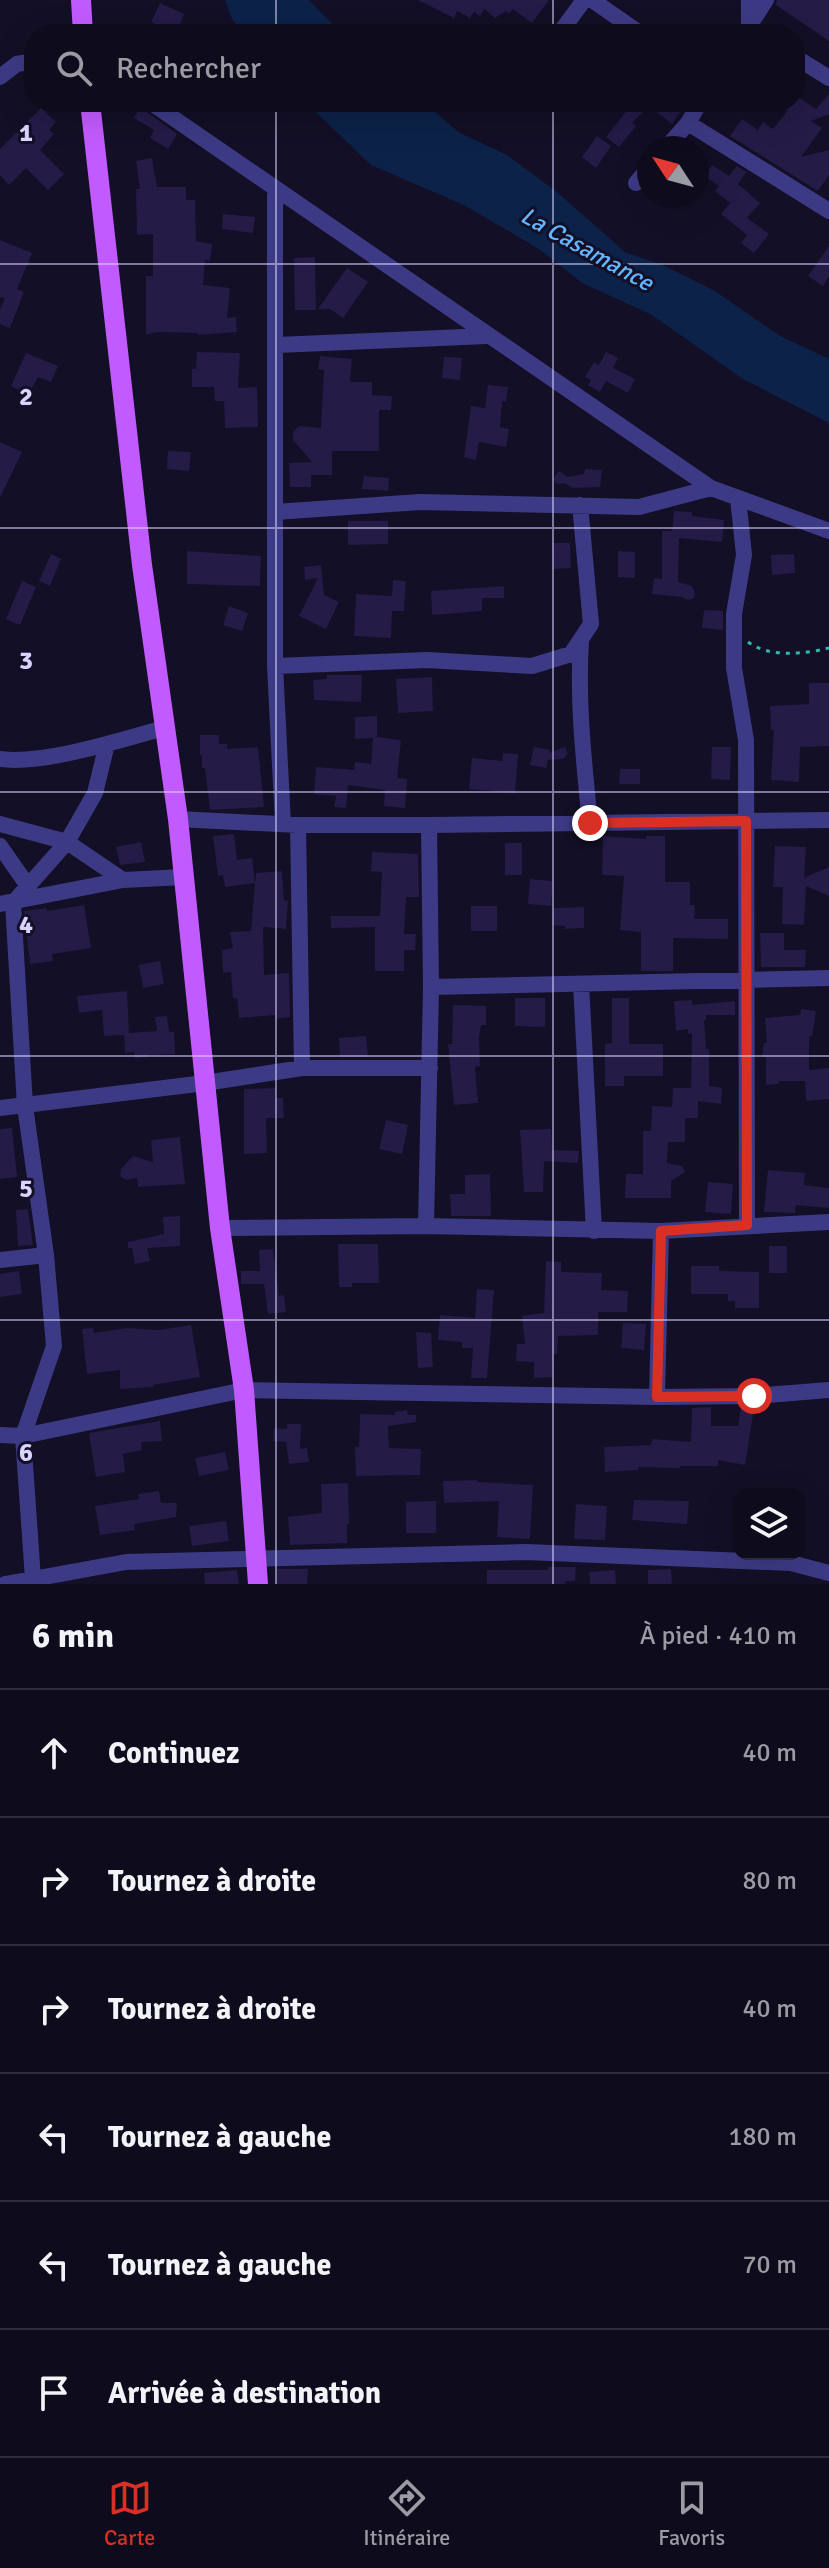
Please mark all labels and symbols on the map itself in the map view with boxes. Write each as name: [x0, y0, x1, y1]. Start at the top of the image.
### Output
text: 1: [19, 117, 33, 149]
north arrow: [637, 136, 709, 208]
water label: La Casamance: [516, 200, 659, 298]
text: 2: [19, 381, 33, 413]
text: 3: [19, 645, 33, 677]
route end: [572, 805, 608, 841]
text: 4: [19, 909, 33, 941]
text: 5: [19, 1173, 33, 1205]
route start: [736, 1378, 772, 1414]
text: 6: [19, 1437, 33, 1469]

